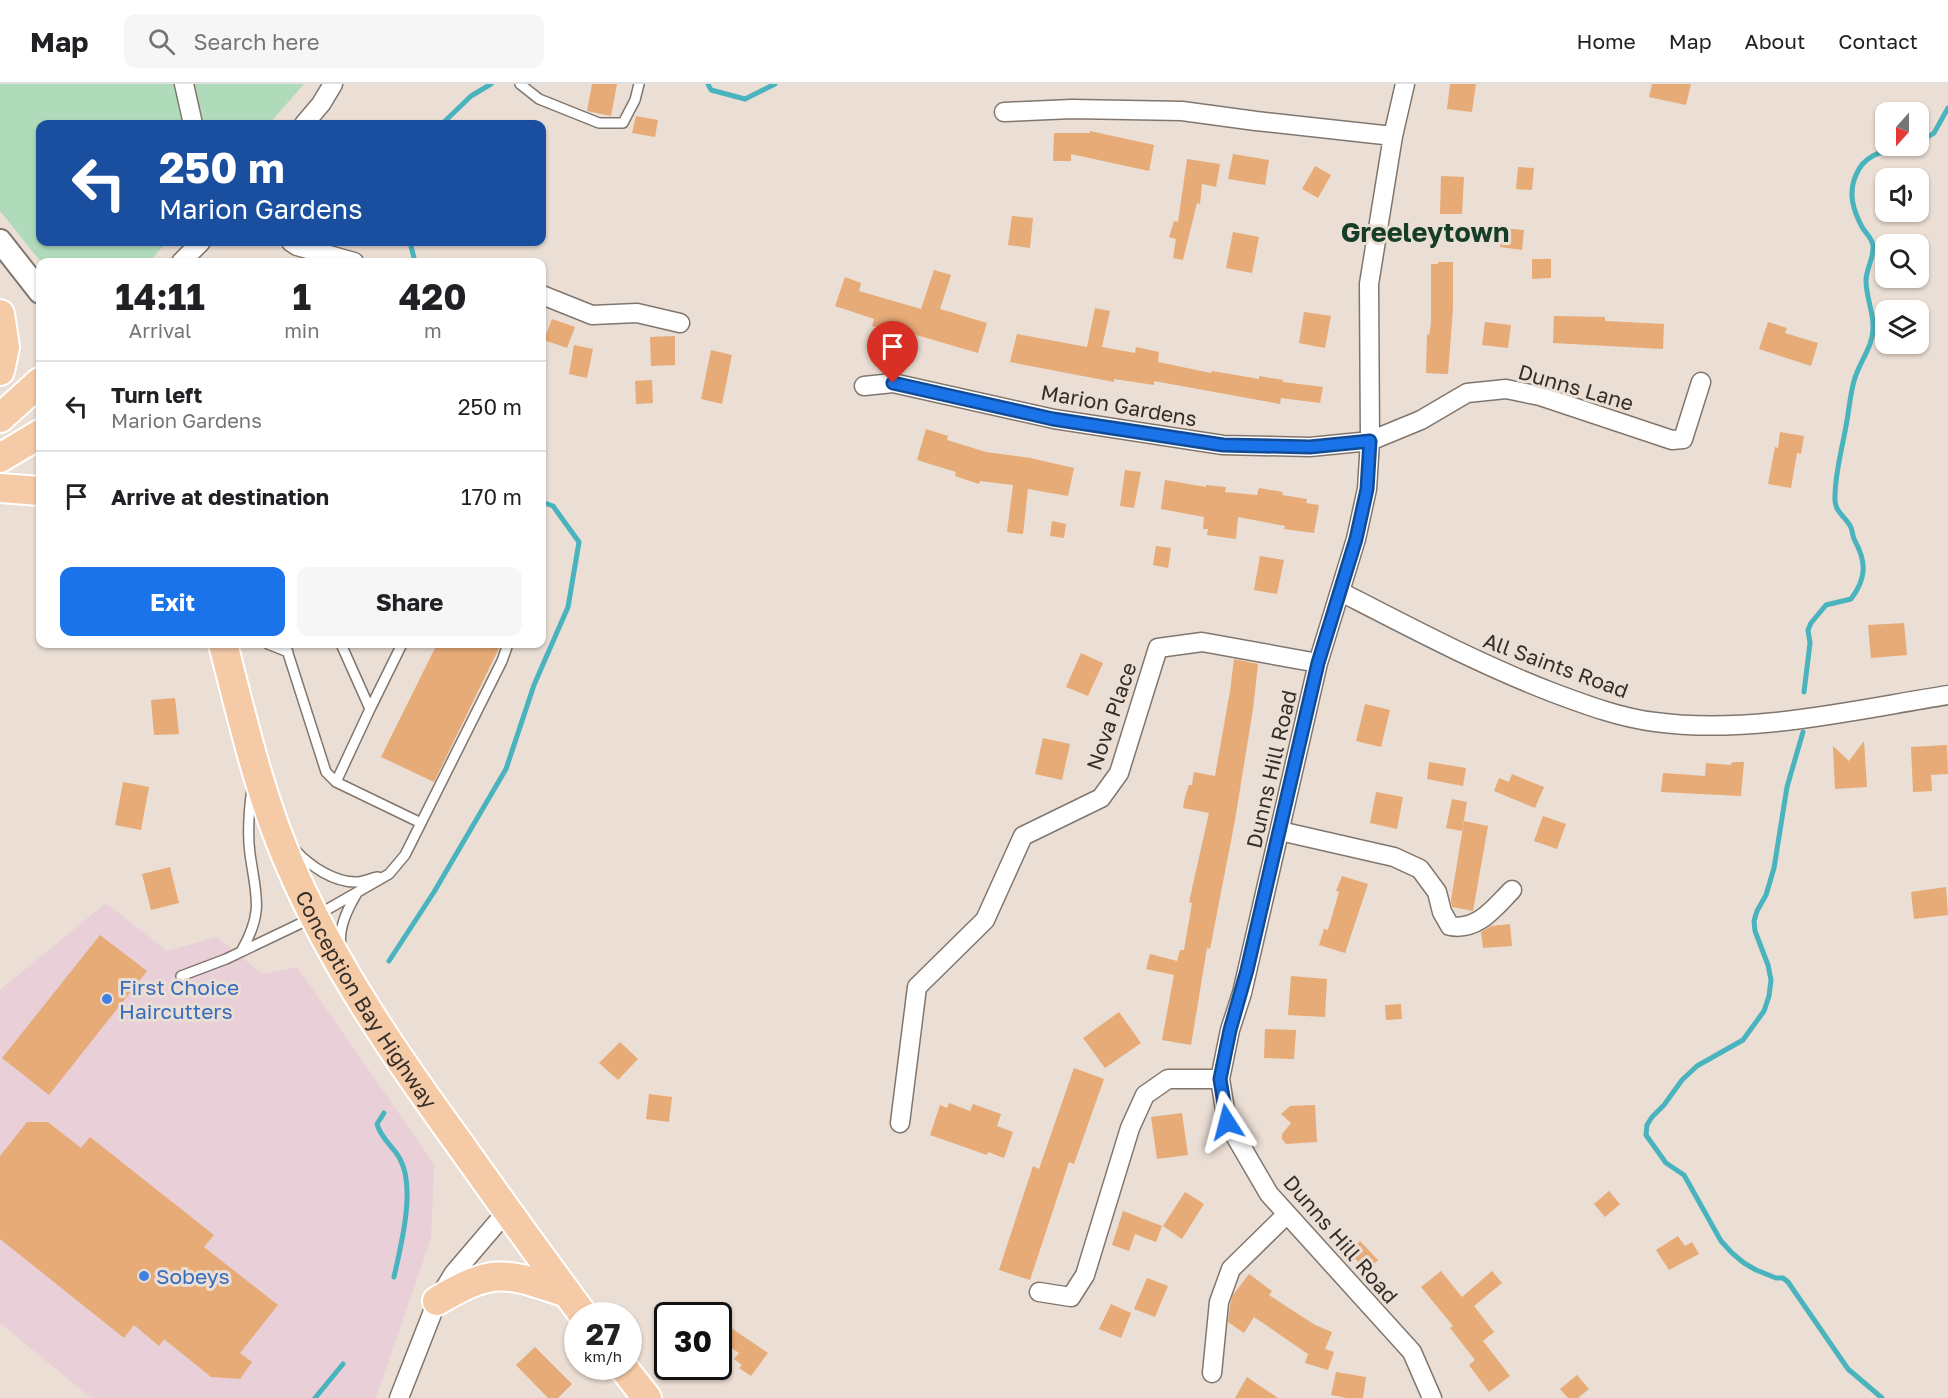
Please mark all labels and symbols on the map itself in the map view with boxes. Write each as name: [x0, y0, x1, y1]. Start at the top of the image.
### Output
north arrow: [1875, 102, 1929, 156]
district label: Greeleytown: [1341, 216, 1509, 248]
pin: [867, 321, 918, 383]
street label: Dunns Lane: [1515, 358, 1637, 416]
street label: Marion Gardens: [1039, 378, 1199, 432]
street label: All Saints Road: [1480, 627, 1632, 703]
street label: Nova Place: [1080, 659, 1142, 773]
street label: Dunns Hill Road: [1240, 687, 1302, 851]
street label: Conception Bay Highway: [290, 886, 443, 1114]
place label: First Choice Haircutters: [119, 974, 239, 1024]
marker: First Choice Haircutters: [100, 992, 114, 1006]
position arrow: [1195, 1090, 1259, 1154]
street label: Dunns Hill Road: [1278, 1170, 1404, 1308]
place label: Sobeys: [156, 1263, 230, 1289]
marker: Sobeys: [137, 1269, 151, 1283]
speed limit sign: 30: [654, 1302, 732, 1380]

